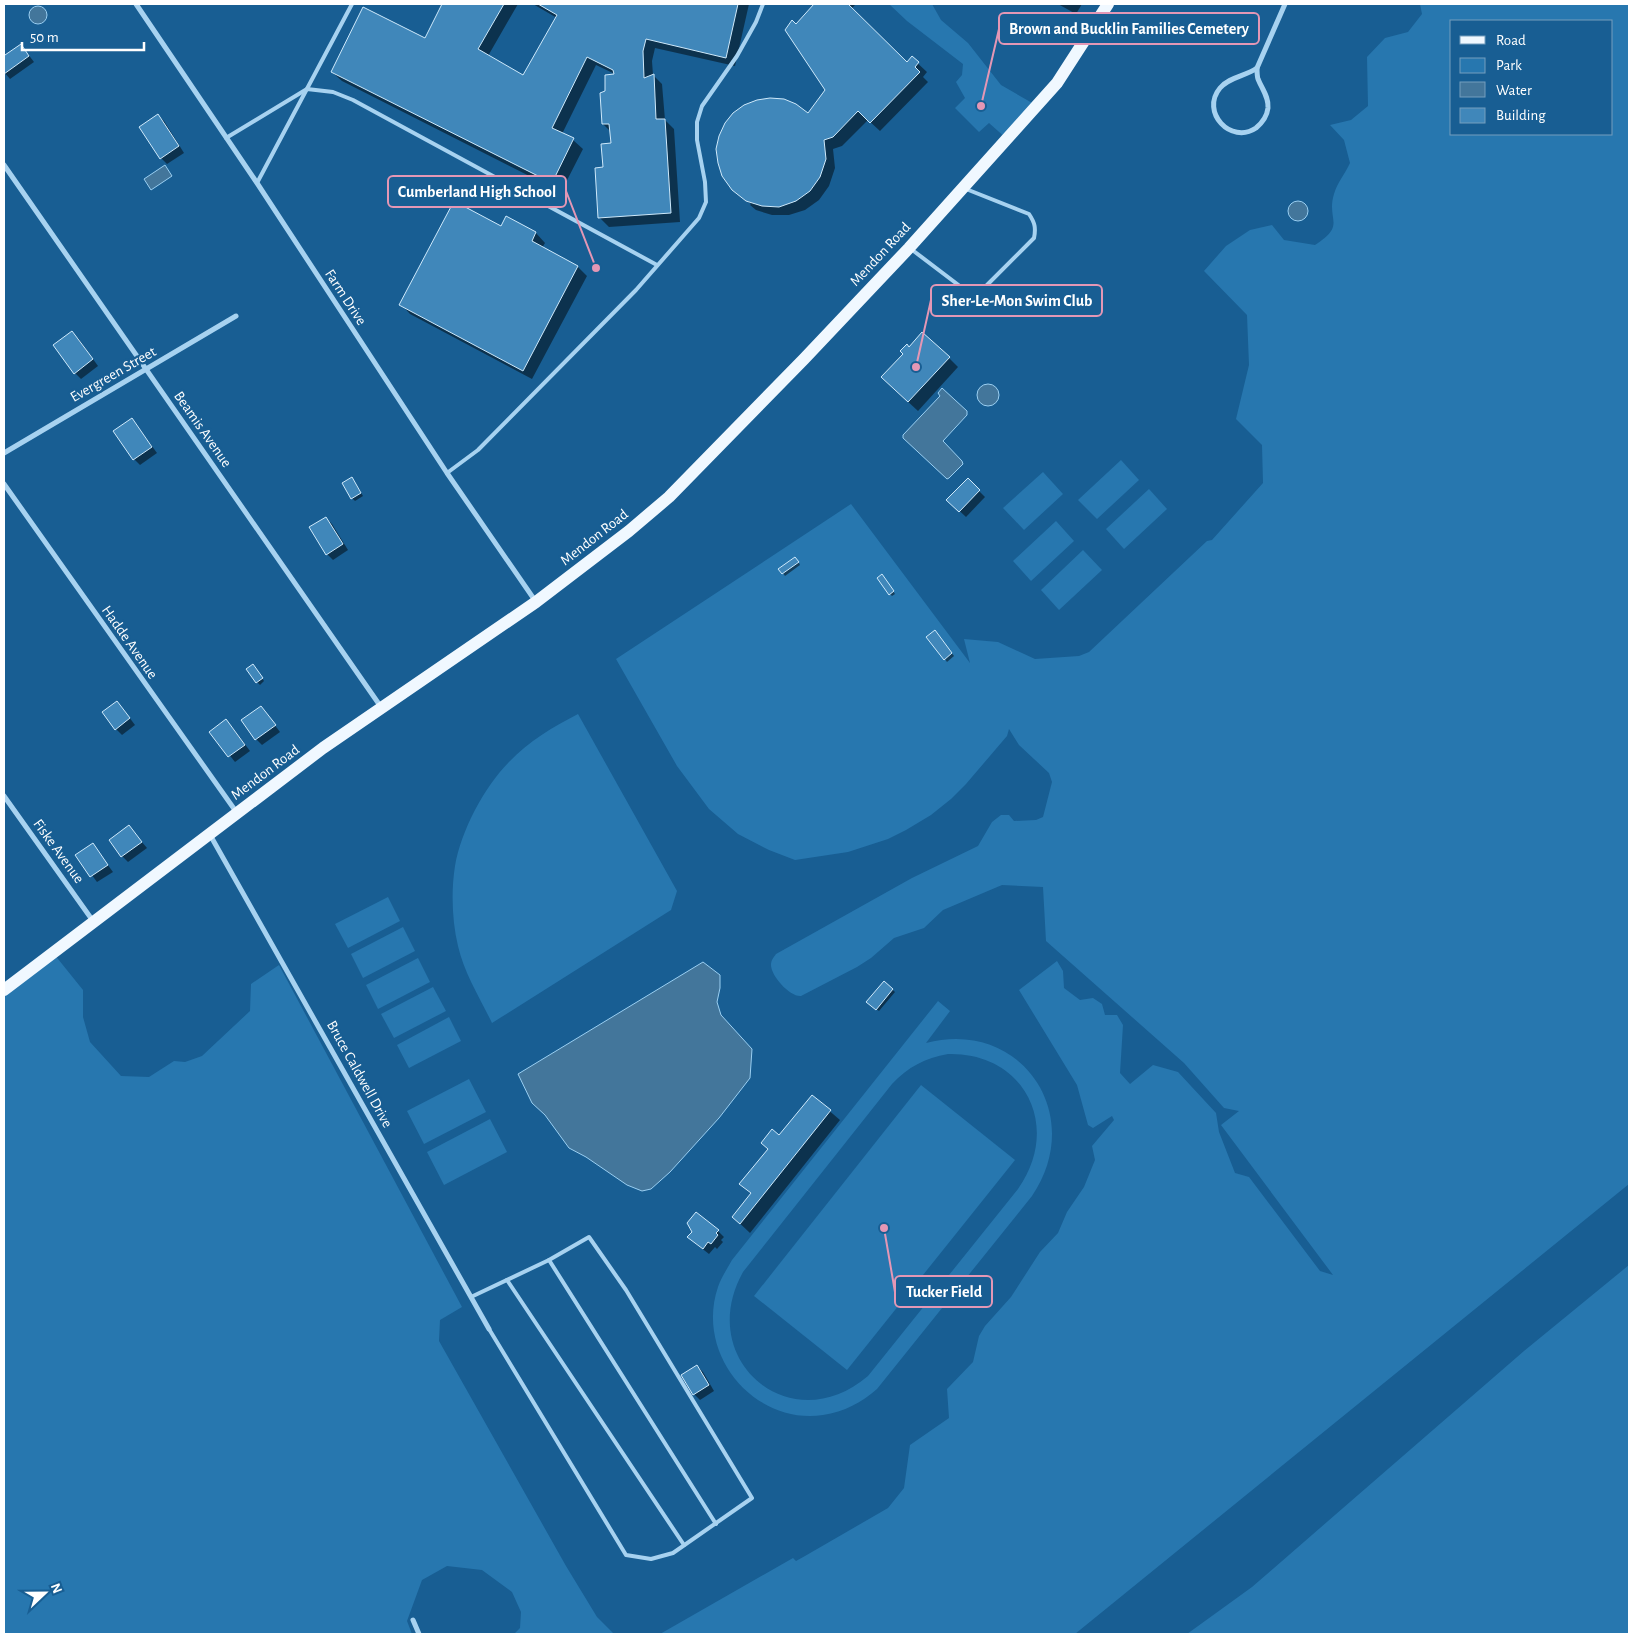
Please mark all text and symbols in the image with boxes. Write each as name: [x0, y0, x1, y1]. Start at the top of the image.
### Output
callout: Brown and Bucklin Families Cemetery: [999, 13, 1259, 44]
scale bar: [22, 20, 145, 52]
legend: [1450, 20, 1613, 135]
text: Brown and Bucklin Families Cemetery: [1009, 21, 1250, 38]
text: 50 m: [30, 30, 59, 45]
text: Road: [1496, 33, 1526, 48]
text: Park: [1496, 58, 1522, 73]
text: Water: [1496, 83, 1532, 98]
text: Building: [1496, 108, 1546, 123]
callout: Cumberland High School: [388, 176, 566, 207]
text: Cumberland High School: [398, 184, 556, 200]
street label: Mendon Road: [847, 219, 914, 289]
street label: Farm Drive: [322, 267, 369, 328]
callout: Sher-Le-Mon Swim Club: [931, 285, 1102, 316]
text: Sher-Le-Mon Swim Club: [942, 293, 1093, 309]
street label: Evergreen Street: [68, 344, 159, 405]
street label: Beamis Avenue: [171, 389, 234, 470]
street label: Mendon Road: [558, 506, 631, 568]
street label: Hadde Avenue: [99, 603, 160, 682]
street label: Mendon Road: [228, 742, 302, 803]
street label: Fiske Avenue: [30, 816, 87, 886]
street label: Bruce Caldwell Drive: [324, 1018, 395, 1130]
callout: Tucker Field: [895, 1276, 992, 1307]
text: Tucker Field: [906, 1284, 983, 1300]
north arrow: [20, 1568, 70, 1618]
text: N: [48, 1581, 64, 1596]

